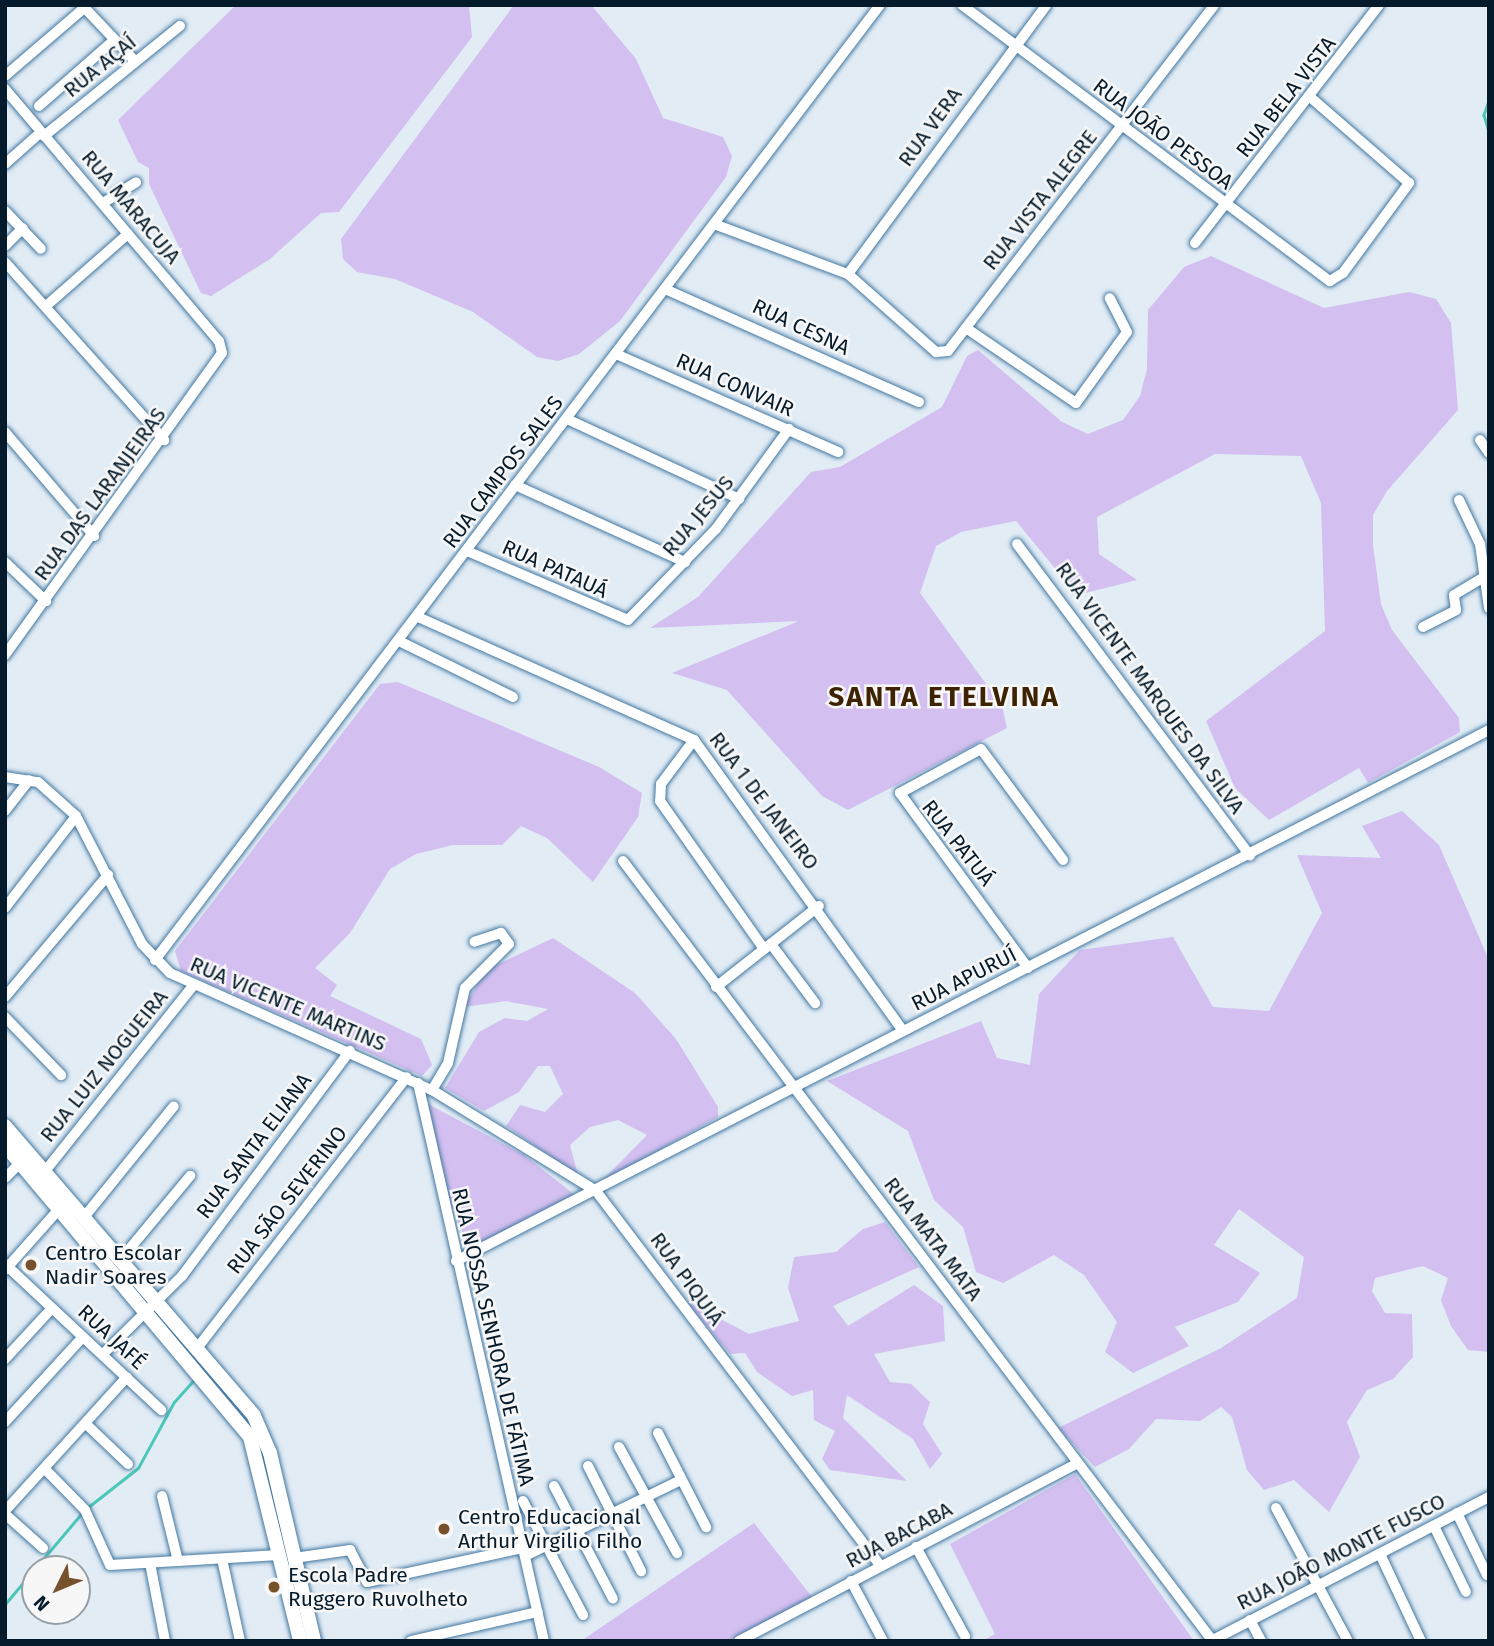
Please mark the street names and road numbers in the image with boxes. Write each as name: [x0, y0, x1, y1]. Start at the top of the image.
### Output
street label: RUA AÇAÍ: [59, 29, 141, 103]
street label: RUA BELA VISTA: [1231, 31, 1341, 163]
street label: RUA JOÃO PESSOA: [1088, 73, 1238, 195]
street label: RUA VERA: [893, 83, 967, 171]
street label: RUA VISTA ALEGRE: [978, 125, 1102, 275]
street label: RUA MARACUJA: [76, 145, 186, 269]
street label: RUA CESNA: [748, 294, 854, 360]
street label: RUA CONVAIR: [672, 348, 798, 422]
street label: RUA CAMPOS SALES: [438, 391, 568, 553]
street label: RUA DAS LARANJEIRAS: [29, 403, 171, 585]
street label: RUA JESUS: [657, 470, 739, 562]
street label: RUA PATAUÁ: [498, 534, 612, 604]
street label: RUA VICENTE MARQUES DA SILVA: [1050, 557, 1250, 819]
street label: RUA 1 DE JANEIRO: [704, 727, 824, 875]
street label: RUA PATUÁ: [917, 795, 999, 891]
street label: RUA APURUÍ: [907, 942, 1021, 1016]
street label: RUA VICENTE MARTINS: [186, 951, 390, 1057]
street label: RUA LUIZ NOGUEIRA: [35, 985, 173, 1147]
street label: RUA SANTA ELIANA: [191, 1068, 317, 1224]
street label: RUA SÃO SEVERINO: [222, 1121, 352, 1279]
street label: RUA MATA MATA: [878, 1172, 988, 1306]
street label: RUA NOSSA SENHORA DE FÁTIMA: [446, 1186, 540, 1488]
street label: RUA PIQUIÁ: [645, 1228, 729, 1330]
street label: RUA JAFÉ: [73, 1299, 151, 1375]
street label: RUA JOÃO MONTE FUSCO: [1233, 1488, 1449, 1616]
street label: RUA BACABA: [842, 1496, 956, 1574]

